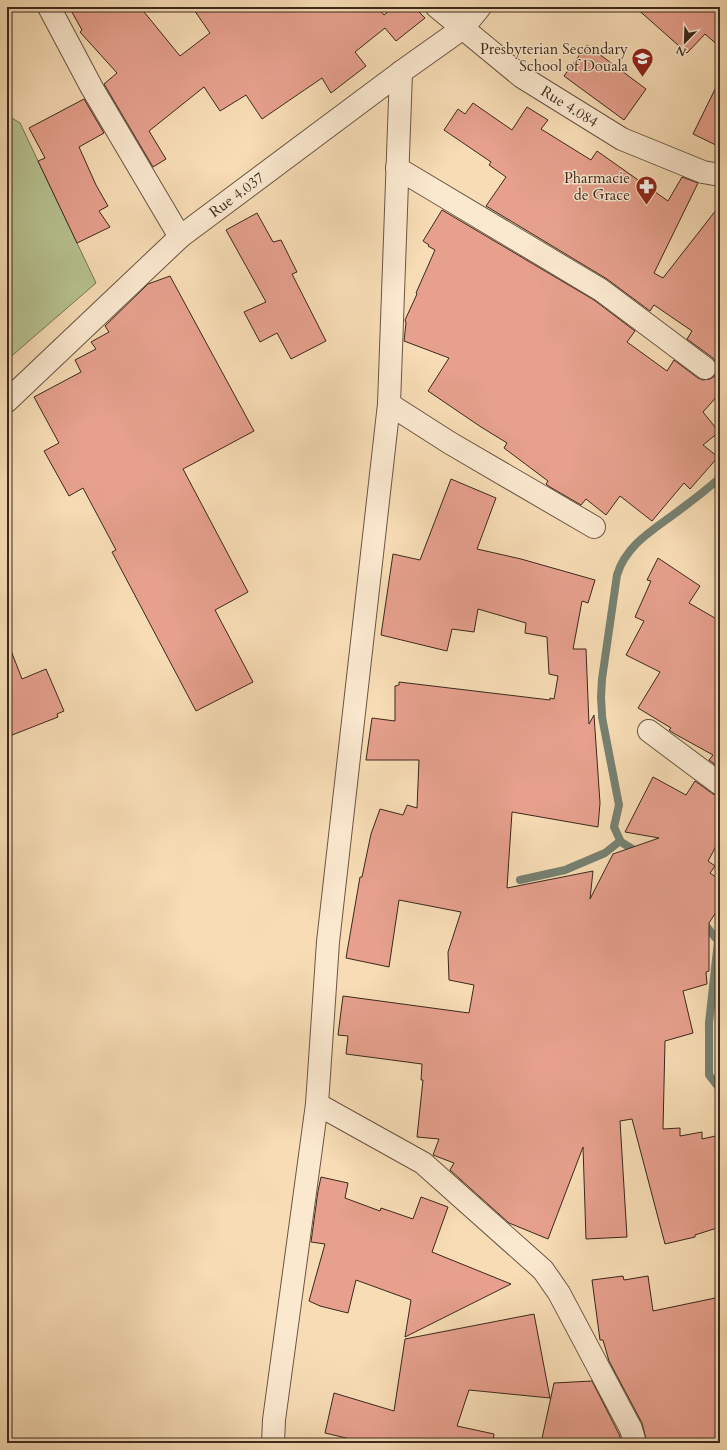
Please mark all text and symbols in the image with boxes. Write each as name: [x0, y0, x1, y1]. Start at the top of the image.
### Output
north arrow: [665, 22, 705, 62]
place label: Presbyterian Secondary School of Douala: [480, 39, 629, 76]
text: N: [674, 42, 689, 60]
school or university icon: Presbyterian Secondary School of Douala: [630, 45, 656, 78]
street label: Rue 4.084: [537, 81, 602, 132]
street label: Rue 4.037: [205, 167, 268, 222]
place label: Pharmacie de Grace: [564, 168, 630, 205]
pharmacy icon: Pharmacie de Grace: [633, 174, 659, 207]

